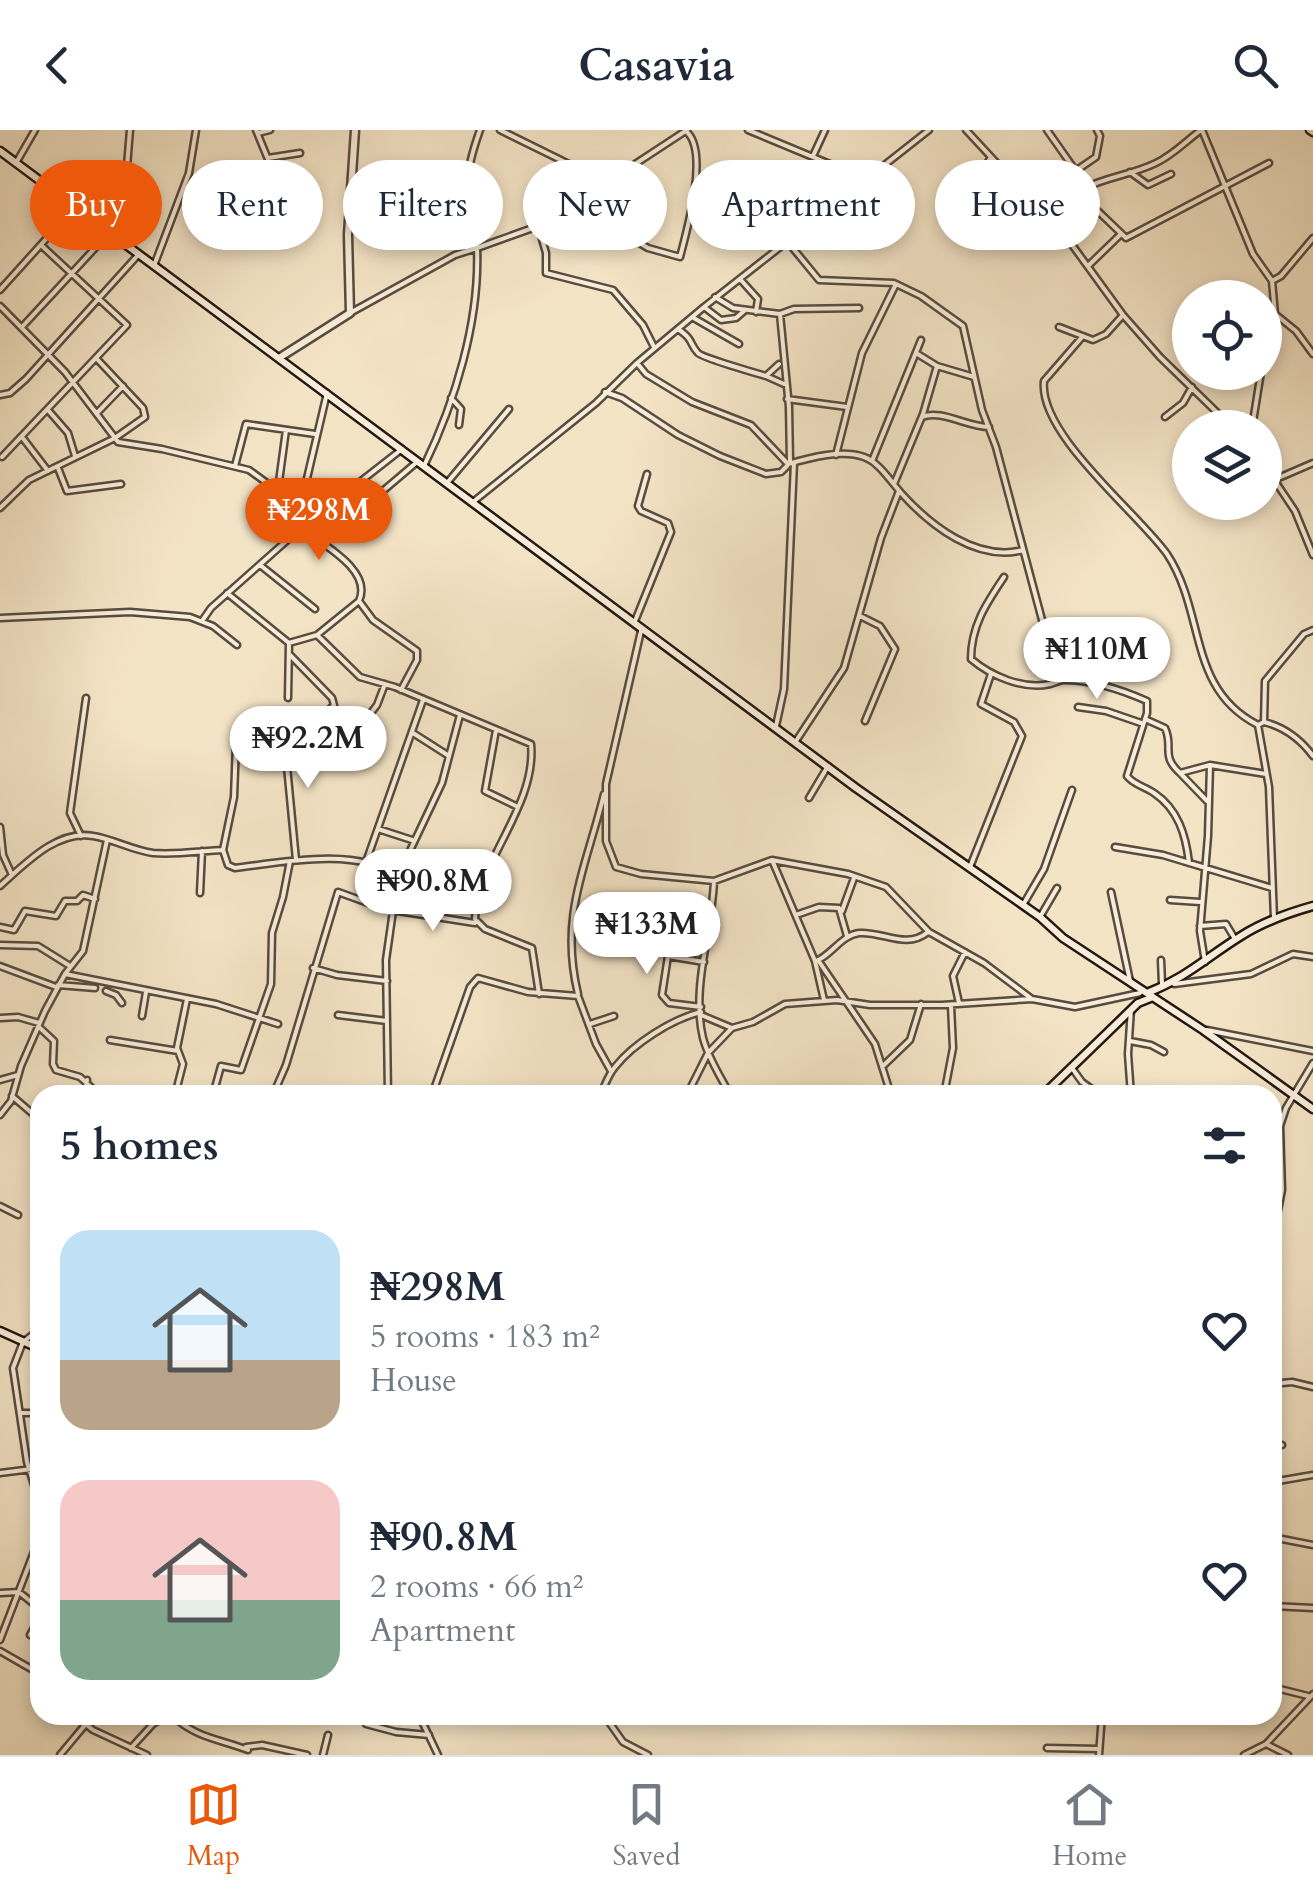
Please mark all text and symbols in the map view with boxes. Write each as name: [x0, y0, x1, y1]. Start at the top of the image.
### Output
text: Casavia: [578, 35, 735, 96]
icon: back: [30, 38, 85, 93]
icon: search: [1228, 38, 1283, 93]
chip: Buy: [30, 160, 162, 250]
chip: Rent: [182, 160, 323, 250]
chip: Filters: [343, 160, 503, 250]
chip: New: [523, 160, 667, 250]
chip: Apartment: [687, 160, 915, 250]
chip: House: [935, 160, 1100, 250]
map controls: [1172, 280, 1282, 520]
button: locate: [1172, 280, 1282, 390]
button: layers: [1172, 410, 1282, 520]
pin: ₦298M: [249, 478, 389, 563]
text: ₦298M: [267, 488, 371, 532]
pin: ₦110M: [1027, 617, 1167, 702]
text: ₦110M: [1045, 627, 1149, 671]
pin: ₦92.2M: [227, 706, 389, 791]
text: ₦92.2M: [252, 716, 364, 760]
pin: ₦90.8M: [352, 849, 514, 934]
text: ₦90.8M: [377, 859, 489, 903]
pin: ₦133M: [577, 892, 717, 977]
text: ₦133M: [595, 902, 699, 946]
text: 5 homes: [60, 1117, 218, 1174]
icon: filters: [1197, 1118, 1252, 1173]
text: ₦298M: [370, 1258, 506, 1315]
icon: home: [140, 1270, 260, 1390]
icon: heart: [1197, 1303, 1252, 1358]
text: 5 rooms · 183 m²: [370, 1315, 600, 1359]
text: House: [370, 1359, 457, 1403]
text: ₦90.8M: [370, 1508, 518, 1565]
icon: home: [140, 1520, 260, 1640]
icon: heart: [1197, 1553, 1252, 1608]
text: 2 rooms · 66 m²: [370, 1565, 583, 1609]
text: Apartment: [370, 1609, 515, 1653]
tab: Map: [186, 1777, 241, 1875]
tab: Saved: [613, 1777, 680, 1875]
tab: Home: [1052, 1777, 1127, 1875]

